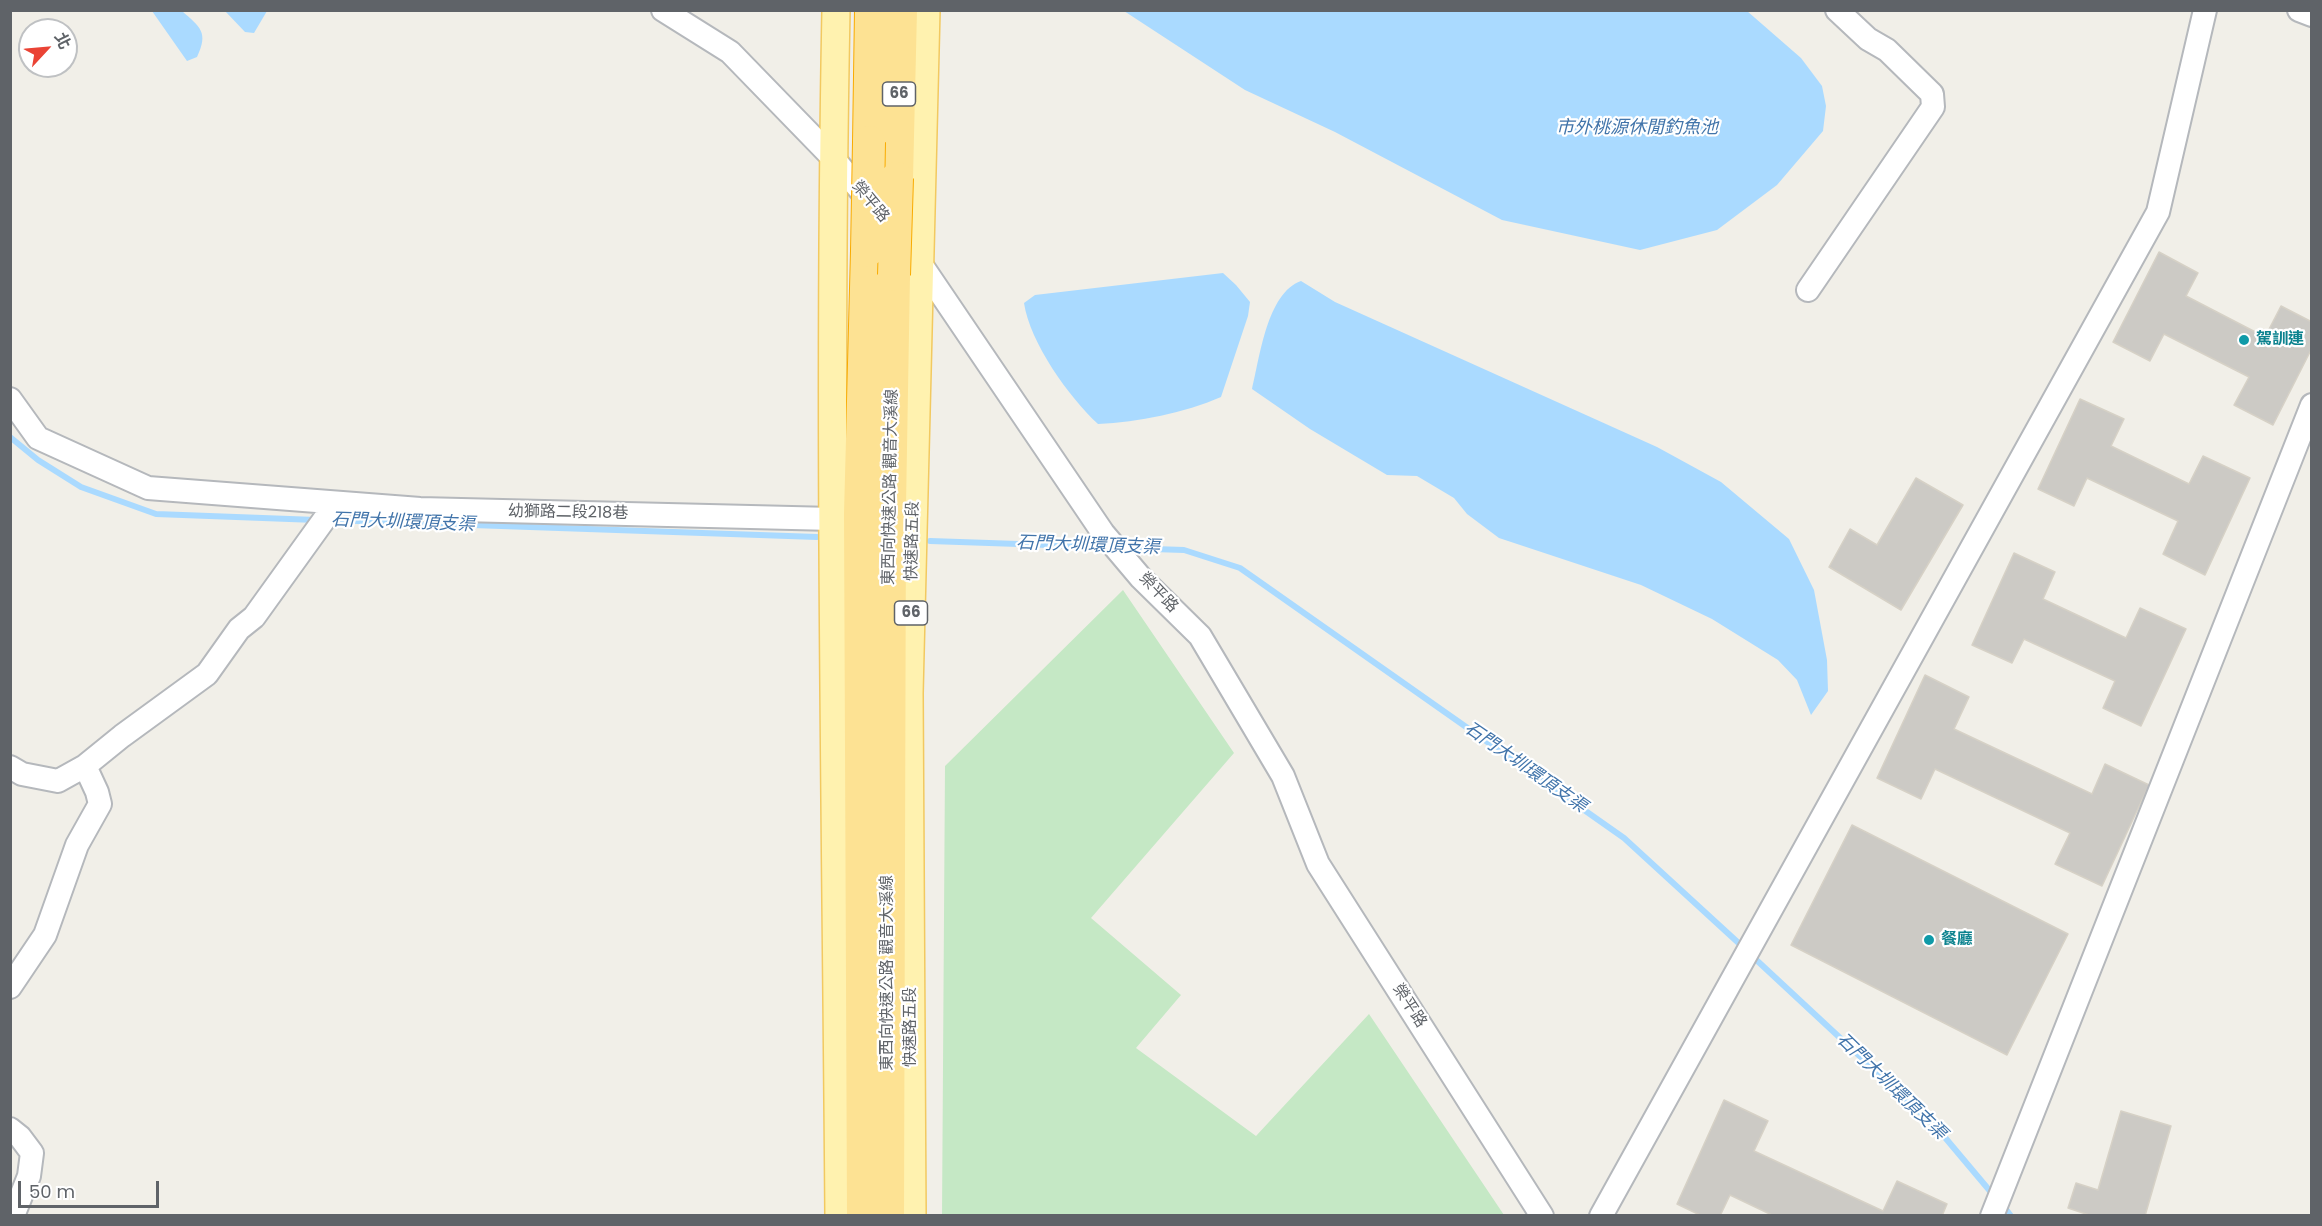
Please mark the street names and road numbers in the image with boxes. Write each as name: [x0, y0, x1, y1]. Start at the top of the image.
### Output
road number: 66: [882, 82, 916, 106]
street label: 榮平路: [847, 177, 893, 227]
street label: 東西向快速公路 觀音大溪線: [880, 389, 902, 585]
street label: 快速路五段: [903, 501, 923, 581]
street label: 幼獅路二段218巷: [508, 502, 628, 524]
street label: 榮平路: [1134, 569, 1182, 617]
road number: 66: [894, 601, 928, 625]
street label: 東西向快速公路 觀音大溪線: [878, 875, 898, 1071]
street label: 榮平路: [1388, 981, 1430, 1031]
street label: 快速路五段: [901, 987, 921, 1067]

